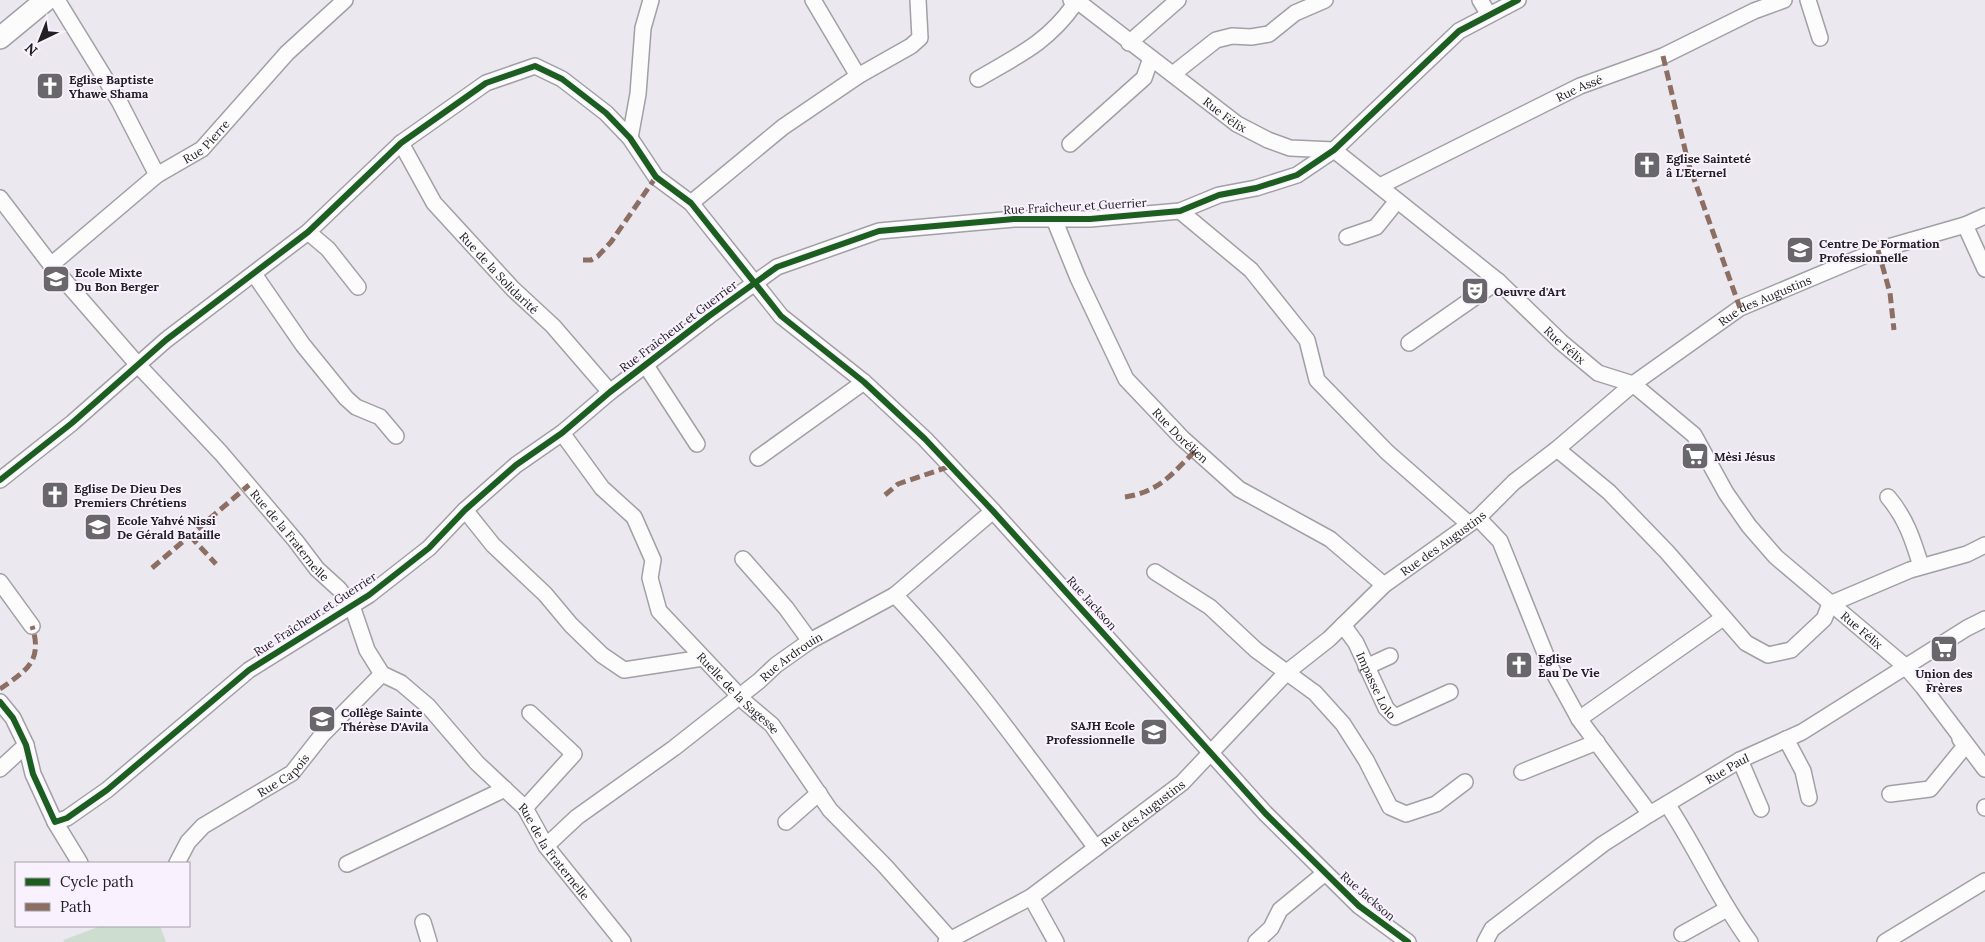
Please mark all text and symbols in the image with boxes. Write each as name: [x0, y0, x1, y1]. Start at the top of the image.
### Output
north arrow: [15, 15, 65, 65]
text: N: [21, 39, 41, 60]
church icon: Eglise Baptiste Yhawe Shama: [35, 71, 65, 101]
street label: Rue Assé: [1553, 71, 1605, 105]
place label: Eglise Baptiste Yhawe Shama: [69, 72, 154, 101]
street label: Rue Félix: [1200, 93, 1250, 136]
street label: Rue Pierre: [180, 116, 233, 166]
church icon: Eglise Sainteté â L'Eternel: [1632, 150, 1662, 180]
place label: Eglise Sainteté â L'Eternel: [1666, 151, 1751, 180]
street label: Rue Fraîcheur et Guerrier: [1003, 195, 1148, 217]
street label: Rue de la Solidarité: [457, 229, 542, 317]
school or university icon: Centre De Formation Professionnelle: [1785, 235, 1815, 265]
place label: Centre De Formation Professionnelle: [1819, 236, 1940, 265]
school or university icon: Ecole Mixte Du Bon Berger: [41, 264, 71, 294]
place label: Ecole Mixte Du Bon Berger: [75, 265, 159, 294]
street label: Rue des Augustins: [1715, 271, 1814, 329]
street label: Rue Fraîcheur et Guerrier: [616, 276, 740, 375]
theatre icon: Oeuvre d'Art: [1460, 276, 1490, 306]
place label: Oeuvre d'Art: [1494, 284, 1567, 299]
street label: Rue Félix: [1541, 322, 1589, 367]
street label: Rue Dorélien: [1150, 404, 1212, 466]
supermarket icon: Mèsi Jésus: [1680, 441, 1710, 471]
place label: Mèsi Jésus: [1714, 449, 1776, 464]
church icon: Eglise De Dieu Des Premiers Chrétiens: [40, 480, 70, 510]
place label: Eglise De Dieu Des Premiers Chrétiens: [74, 481, 187, 510]
street label: Rue de la Fraternelle: [248, 486, 333, 584]
street label: Rue des Augustins: [1397, 507, 1489, 579]
school or university icon: Ecole Yahvé Nissi De Gérald Bataille: [83, 512, 113, 542]
place label: Ecole Yahvé Nissi De Gérald Bataille: [117, 513, 221, 542]
street label: Rue Fraîcheur et Guerrier: [251, 568, 380, 659]
street label: Rue Jackson: [1064, 573, 1120, 633]
street label: Rue Félix: [1838, 608, 1887, 652]
street label: Rue Ardrouin: [756, 628, 824, 684]
supermarket icon: Union des Frères: [1929, 634, 1959, 664]
street label: Ruelle de la Sagesse: [694, 649, 784, 737]
street label: Impasse Lolo: [1353, 649, 1400, 722]
church icon: Eglise Eau De Vie: [1504, 650, 1534, 680]
place label: Eglise Eau De Vie: [1538, 651, 1600, 680]
place label: Union des Frères: [1915, 666, 1973, 695]
school or university icon: Collège Sainte Thérèse D'Avila: [307, 704, 337, 734]
place label: Collège Sainte Thérèse D'Avila: [341, 705, 429, 734]
school or university icon: SAJH Ecole Professionnelle: [1139, 717, 1169, 747]
place label: SAJH Ecole Professionnelle: [1046, 718, 1136, 747]
street label: Rue Capois: [254, 750, 312, 800]
street label: Rue Paul: [1702, 750, 1751, 787]
street label: Rue des Augustins: [1097, 776, 1188, 849]
street label: Rue de la Fraternelle: [516, 799, 594, 903]
legend: [15, 862, 190, 927]
street label: Rue Jackson: [1338, 868, 1398, 924]
text: Cycle path: [60, 872, 134, 891]
text: Path: [60, 897, 91, 916]

